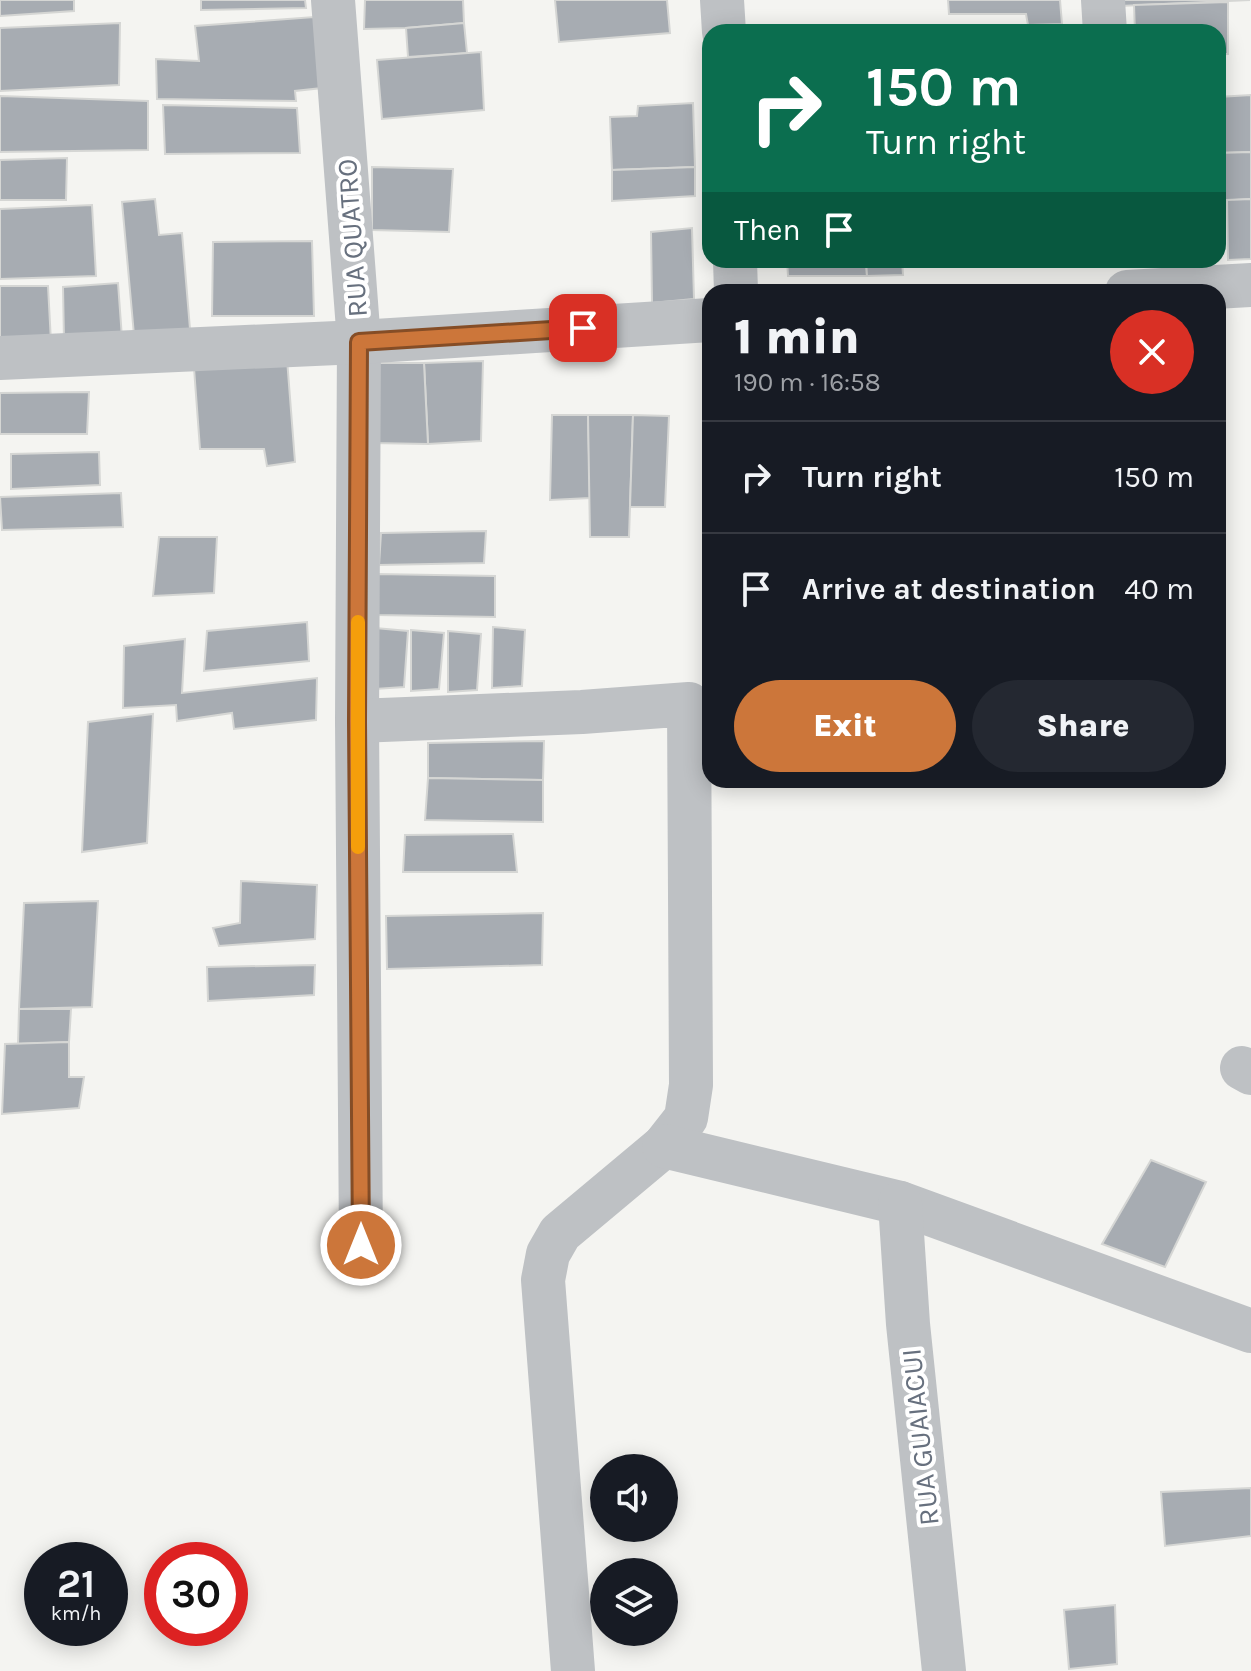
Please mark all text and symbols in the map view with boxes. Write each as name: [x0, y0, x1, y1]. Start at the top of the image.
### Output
text: 150 m: [866, 54, 1021, 119]
icon: right: [734, 56, 838, 160]
text: Turn right: [866, 121, 1026, 163]
street label: RUA QUATRO: [330, 158, 374, 318]
icon: arrive: [817, 208, 861, 252]
text: Then: [734, 212, 801, 248]
pin: [549, 294, 617, 362]
icon: arrive: [561, 306, 605, 350]
text: 1 min: [734, 309, 860, 365]
button: close: [1110, 310, 1194, 394]
text: 190 m · 16:58: [734, 367, 881, 398]
icon: right: [734, 455, 778, 499]
text: Turn right: [802, 459, 942, 495]
text: 150 m: [1114, 459, 1194, 495]
icon: arrive: [734, 567, 778, 611]
text: Arrive at destination: [802, 571, 1096, 607]
text: 40 m: [1124, 571, 1194, 607]
button: Exit: [734, 680, 956, 772]
button: Share: [972, 680, 1194, 772]
position arrow: [319, 1203, 403, 1287]
street label: RUA GUAIACUI: [894, 1347, 946, 1527]
map controls: [590, 1454, 678, 1646]
button: sound: [590, 1454, 678, 1542]
speed limit sign: 30: [144, 1542, 248, 1646]
button: layers: [590, 1558, 678, 1646]
text: 21: [57, 1560, 95, 1607]
text: km/h: [51, 1602, 101, 1625]

